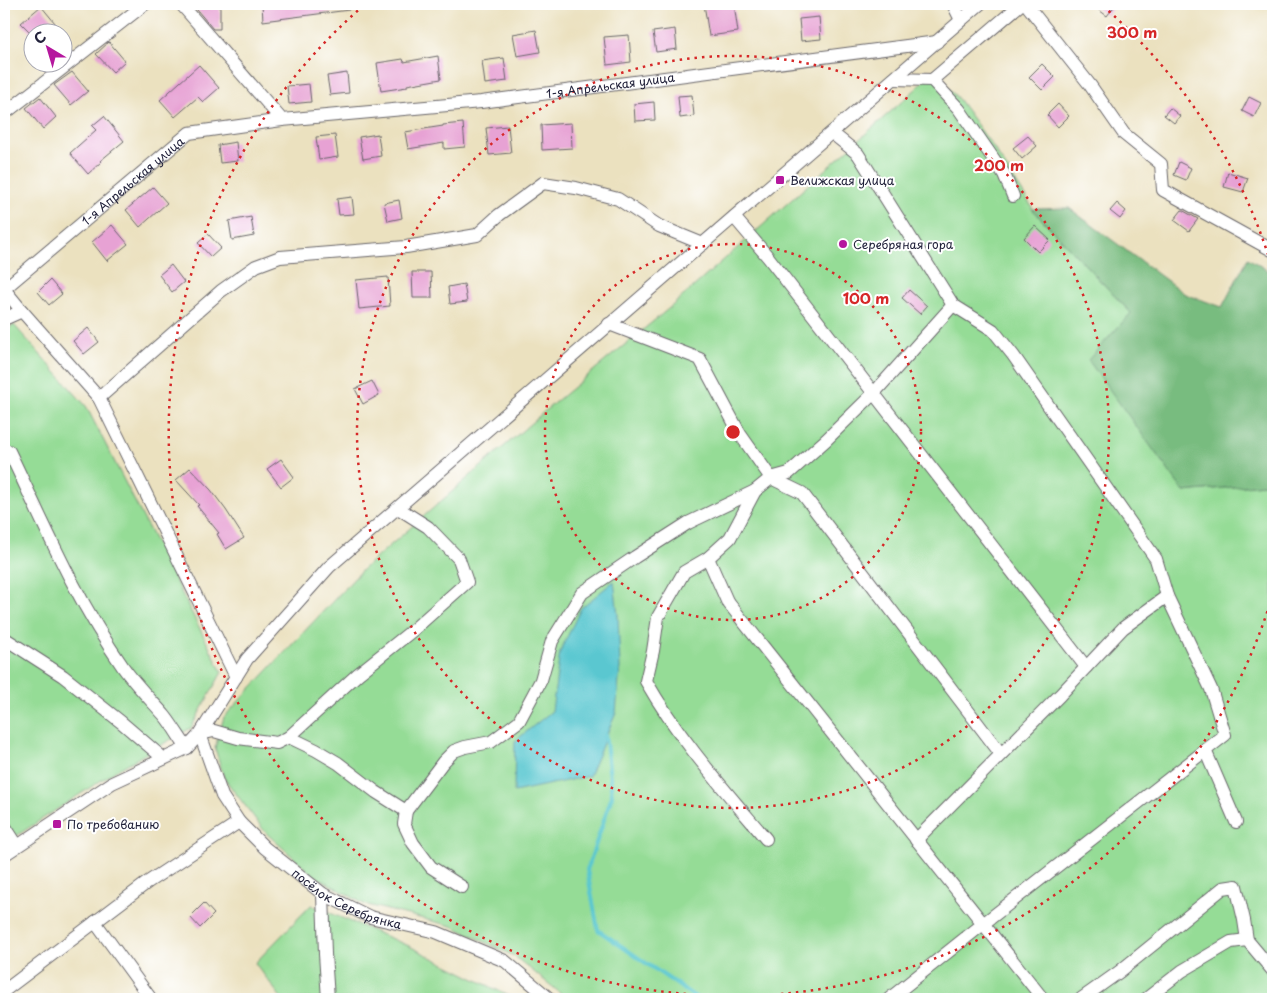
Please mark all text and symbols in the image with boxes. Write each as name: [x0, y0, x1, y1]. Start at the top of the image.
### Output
text: 300 m: [1107, 20, 1157, 43]
north arrow: [22, 22, 72, 72]
text: С: [29, 26, 50, 49]
street label: 1-я Апрельская улица: [545, 68, 676, 102]
street label: 1-я Апрельская улица: [77, 132, 188, 229]
text: 200 m: [974, 153, 1024, 176]
place label: Велижская улица: [790, 171, 895, 189]
marker: Велижская улица: [774, 174, 786, 186]
place label: Серебряная гора: [853, 235, 954, 253]
marker: Серебряная гора: [837, 238, 849, 250]
text: 100 m: [843, 286, 889, 309]
centre of rings: [724, 423, 742, 441]
place label: По требованию: [67, 815, 159, 833]
marker: По требованию: [51, 818, 63, 830]
street label: посёлок Серебрянка: [288, 864, 404, 933]

